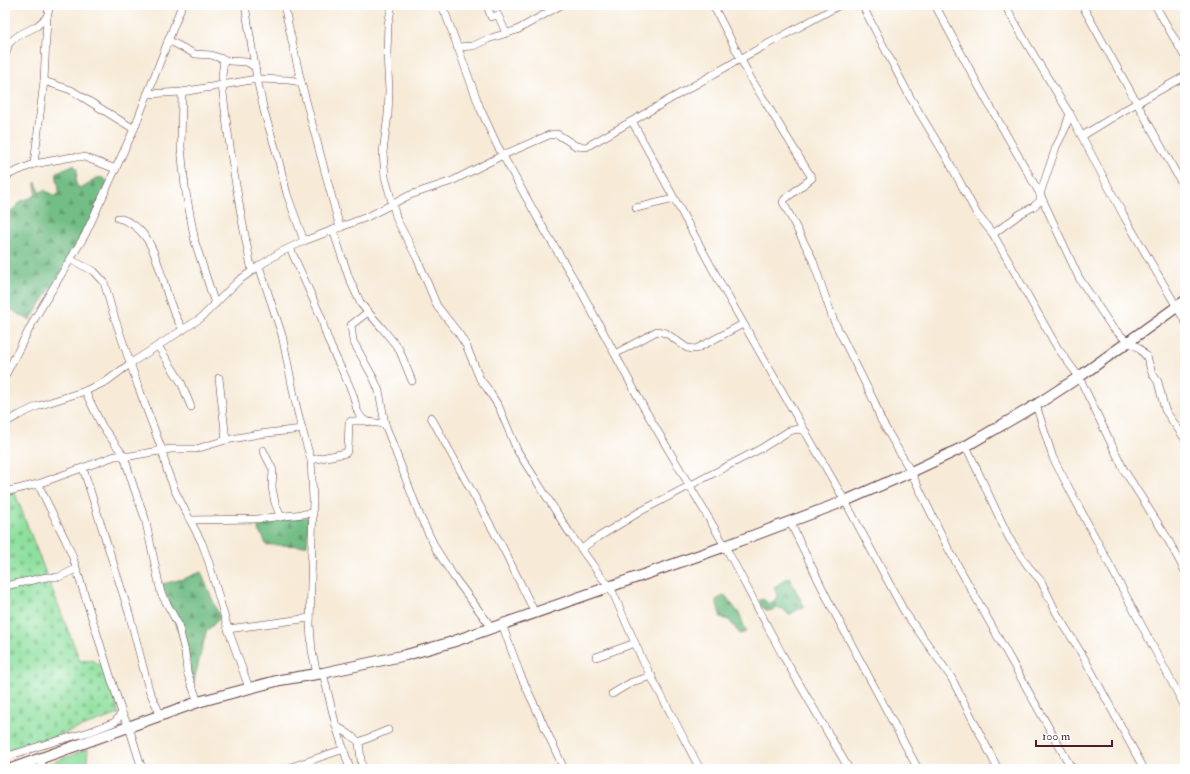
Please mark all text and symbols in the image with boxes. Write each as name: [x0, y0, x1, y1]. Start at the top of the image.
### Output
scale bar: [1036, 722, 1112, 748]
text: 100 m: [1042, 729, 1071, 744]

